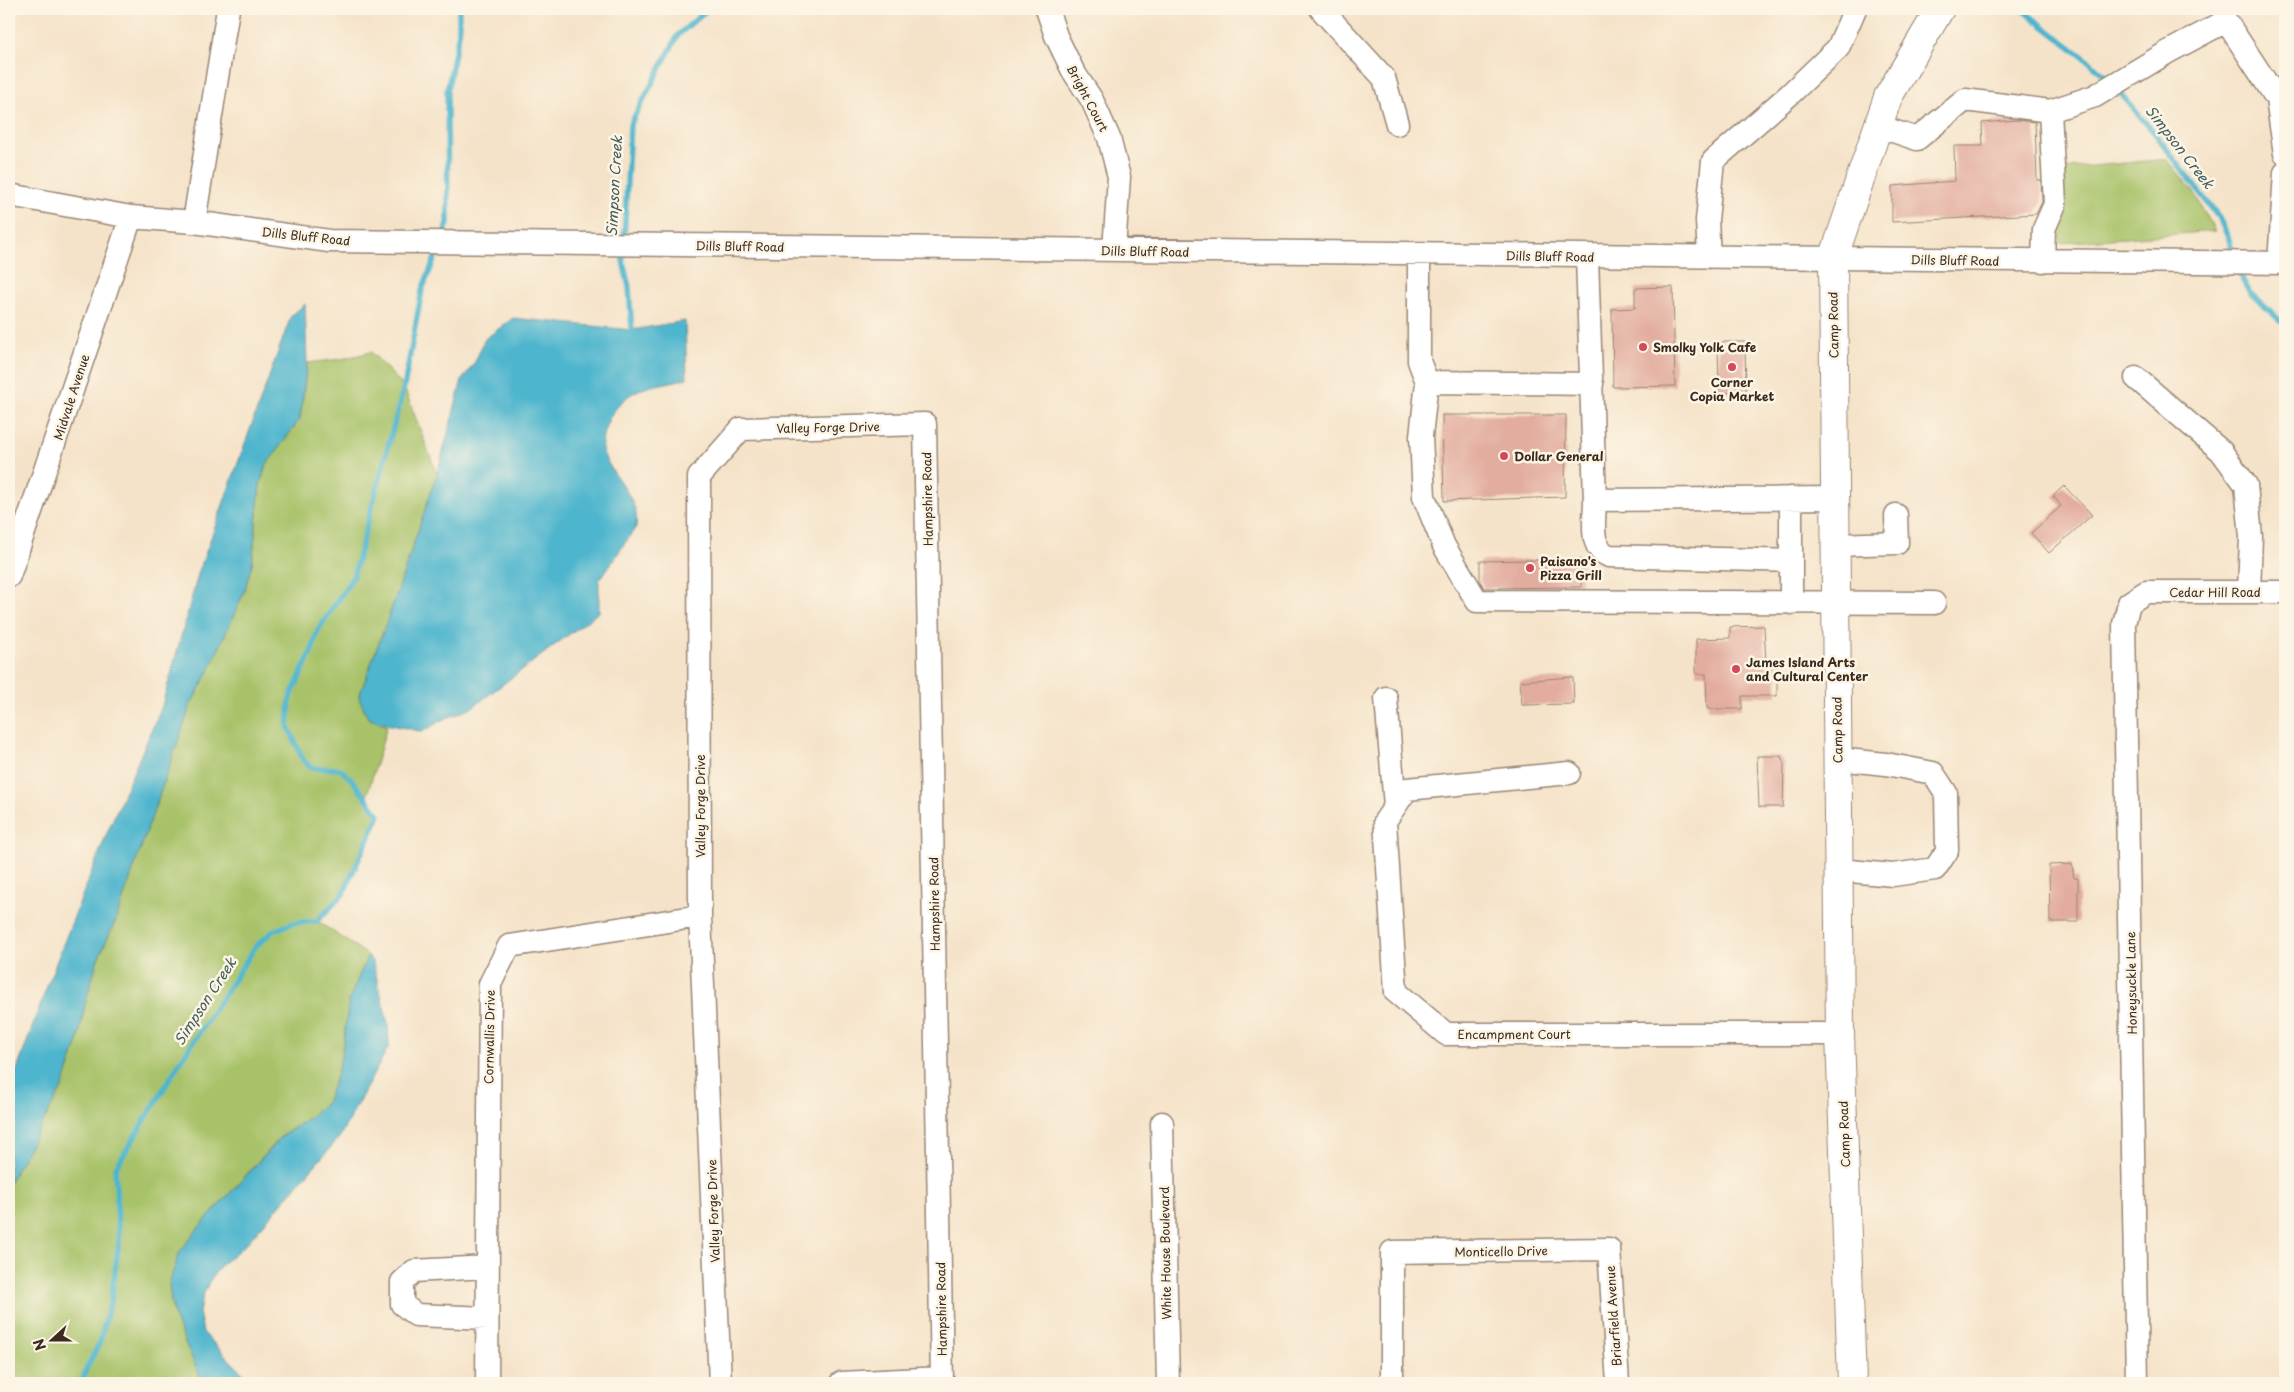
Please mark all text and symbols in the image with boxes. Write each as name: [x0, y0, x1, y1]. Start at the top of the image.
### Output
street label: Bright Court: [1063, 61, 1113, 135]
water label: Simpson Creek: [2141, 101, 2220, 194]
water label: Simpson Creek: [601, 134, 627, 237]
street label: Dills Bluff Road: [261, 222, 351, 250]
street label: Dills Bluff Road: [695, 236, 785, 256]
street label: Dills Bluff Road: [1100, 241, 1190, 261]
street label: Dills Bluff Road: [1505, 246, 1595, 266]
street label: Dills Bluff Road: [1910, 250, 2000, 270]
street label: Camp Road: [1823, 291, 1843, 359]
place label: Smolky Yolk Cafe: [1653, 338, 1757, 356]
marker: Smolky Yolk Cafe: [1637, 341, 1649, 353]
street label: Midvale Avenue: [49, 351, 94, 442]
marker: Corner Copia Market: [1726, 361, 1738, 373]
place label: Corner Copia Market: [1690, 373, 1774, 405]
street label: Valley Forge Drive: [776, 417, 880, 437]
place label: Dollar General: [1514, 447, 1604, 465]
marker: Dollar General: [1498, 450, 1510, 462]
street label: Hampshire Road: [917, 452, 937, 546]
place label: Paisano's Pizza Grill: [1540, 552, 1602, 584]
marker: Paisano's Pizza Grill: [1524, 562, 1536, 574]
street label: Cedar Hill Road: [2169, 583, 2261, 601]
place label: James Island Arts and Cultural Center: [1746, 653, 1869, 685]
marker: James Island Arts and Cultural Center: [1730, 663, 1742, 675]
street label: Camp Road: [1827, 696, 1847, 764]
street label: Valley Forge Drive: [691, 754, 709, 858]
street label: Hampshire Road: [924, 857, 944, 951]
street label: Honeysuckle Lane: [2121, 931, 2141, 1035]
water label: Simpson Creek: [169, 952, 242, 1049]
street label: Cornwallis Drive: [479, 990, 499, 1084]
street label: Encampment Court: [1457, 1025, 1571, 1043]
street label: Camp Road: [1834, 1100, 1854, 1168]
street label: Valley Forge Drive: [702, 1159, 724, 1263]
street label: White House Boulevard: [1155, 1186, 1175, 1320]
street label: Monticello Drive: [1454, 1241, 1548, 1261]
street label: Hampshire Road: [931, 1262, 951, 1356]
street label: Briarfield Avenue: [1600, 1265, 1625, 1367]
north arrow: [28, 1314, 78, 1364]
text: N: [28, 1336, 51, 1354]

